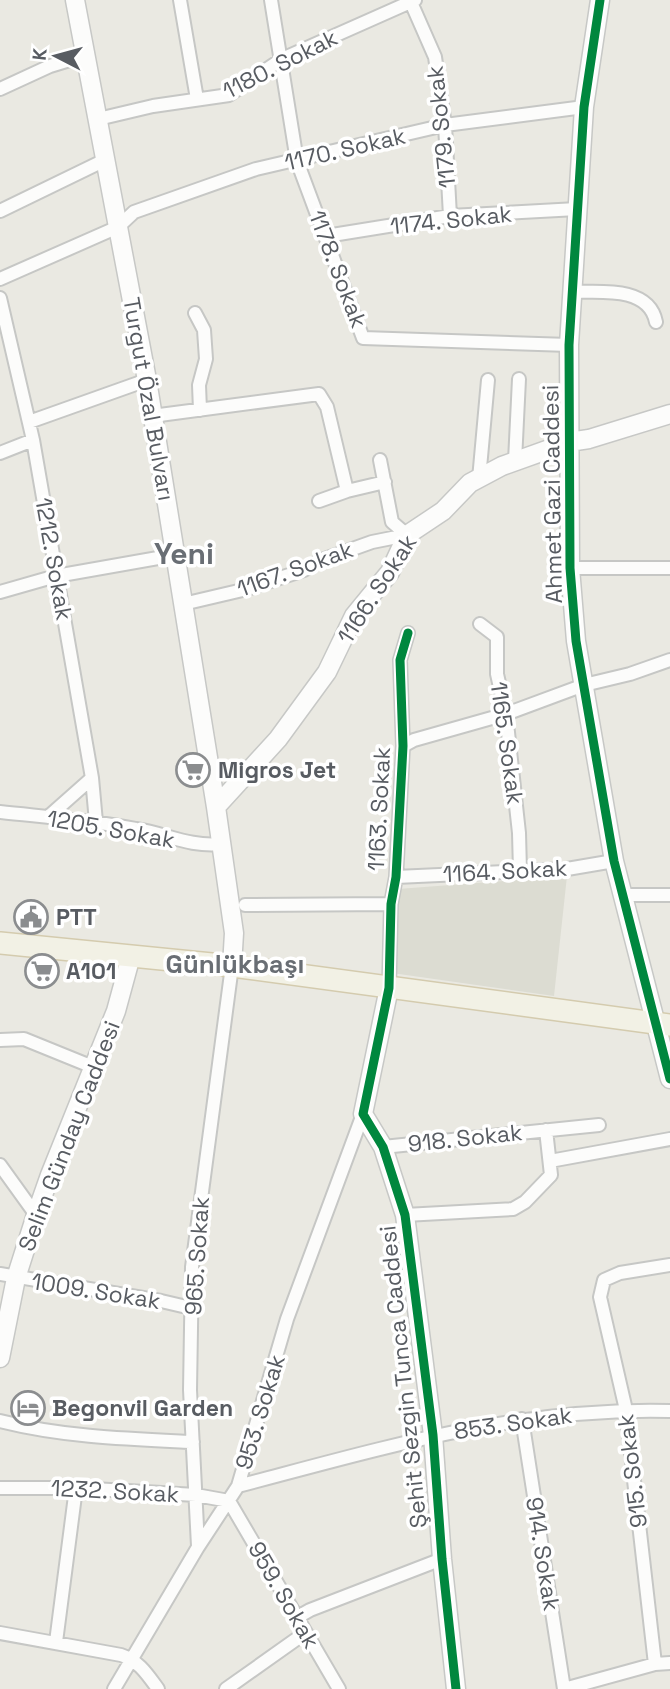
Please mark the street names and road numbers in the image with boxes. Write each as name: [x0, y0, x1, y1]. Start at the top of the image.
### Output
street label: 1180. Sokak: [218, 22, 342, 106]
street label: 1179. Sokak: [420, 64, 462, 190]
street label: 1170. Sokak: [282, 121, 408, 177]
street label: 1174. Sokak: [389, 199, 513, 241]
street label: 1178. Sokak: [302, 206, 374, 332]
street label: Turgut Özal Bulvarı: [116, 295, 182, 503]
street label: Ahmet Gazi Caddesi: [535, 384, 569, 604]
street label: 1212. Sokak: [28, 495, 80, 623]
street label: 1166. Sokak: [331, 529, 423, 649]
street label: 1167. Sokak: [233, 534, 357, 604]
street label: 1165. Sokak: [484, 679, 530, 807]
street label: 1163. Sokak: [361, 746, 397, 872]
street label: 1205. Sokak: [45, 803, 177, 855]
street label: 1164. Sokak: [442, 853, 568, 889]
street label: Selim Günday Caddesi: [11, 1017, 127, 1255]
street label: 918. Sokak: [406, 1117, 524, 1159]
street label: 965. Sokak: [178, 1196, 216, 1316]
street label: Şehit Sezgin Tunca Caddesi: [372, 1224, 434, 1530]
street label: 1009. Sokak: [29, 1266, 163, 1316]
street label: 953. Sokak: [228, 1351, 292, 1473]
street label: 853. Sokak: [452, 1400, 574, 1446]
street label: 915. Sokak: [610, 1412, 654, 1530]
street label: 1232. Sokak: [50, 1473, 180, 1509]
street label: 914. Sokak: [519, 1495, 567, 1613]
street label: 959. Sokak: [241, 1536, 327, 1654]

